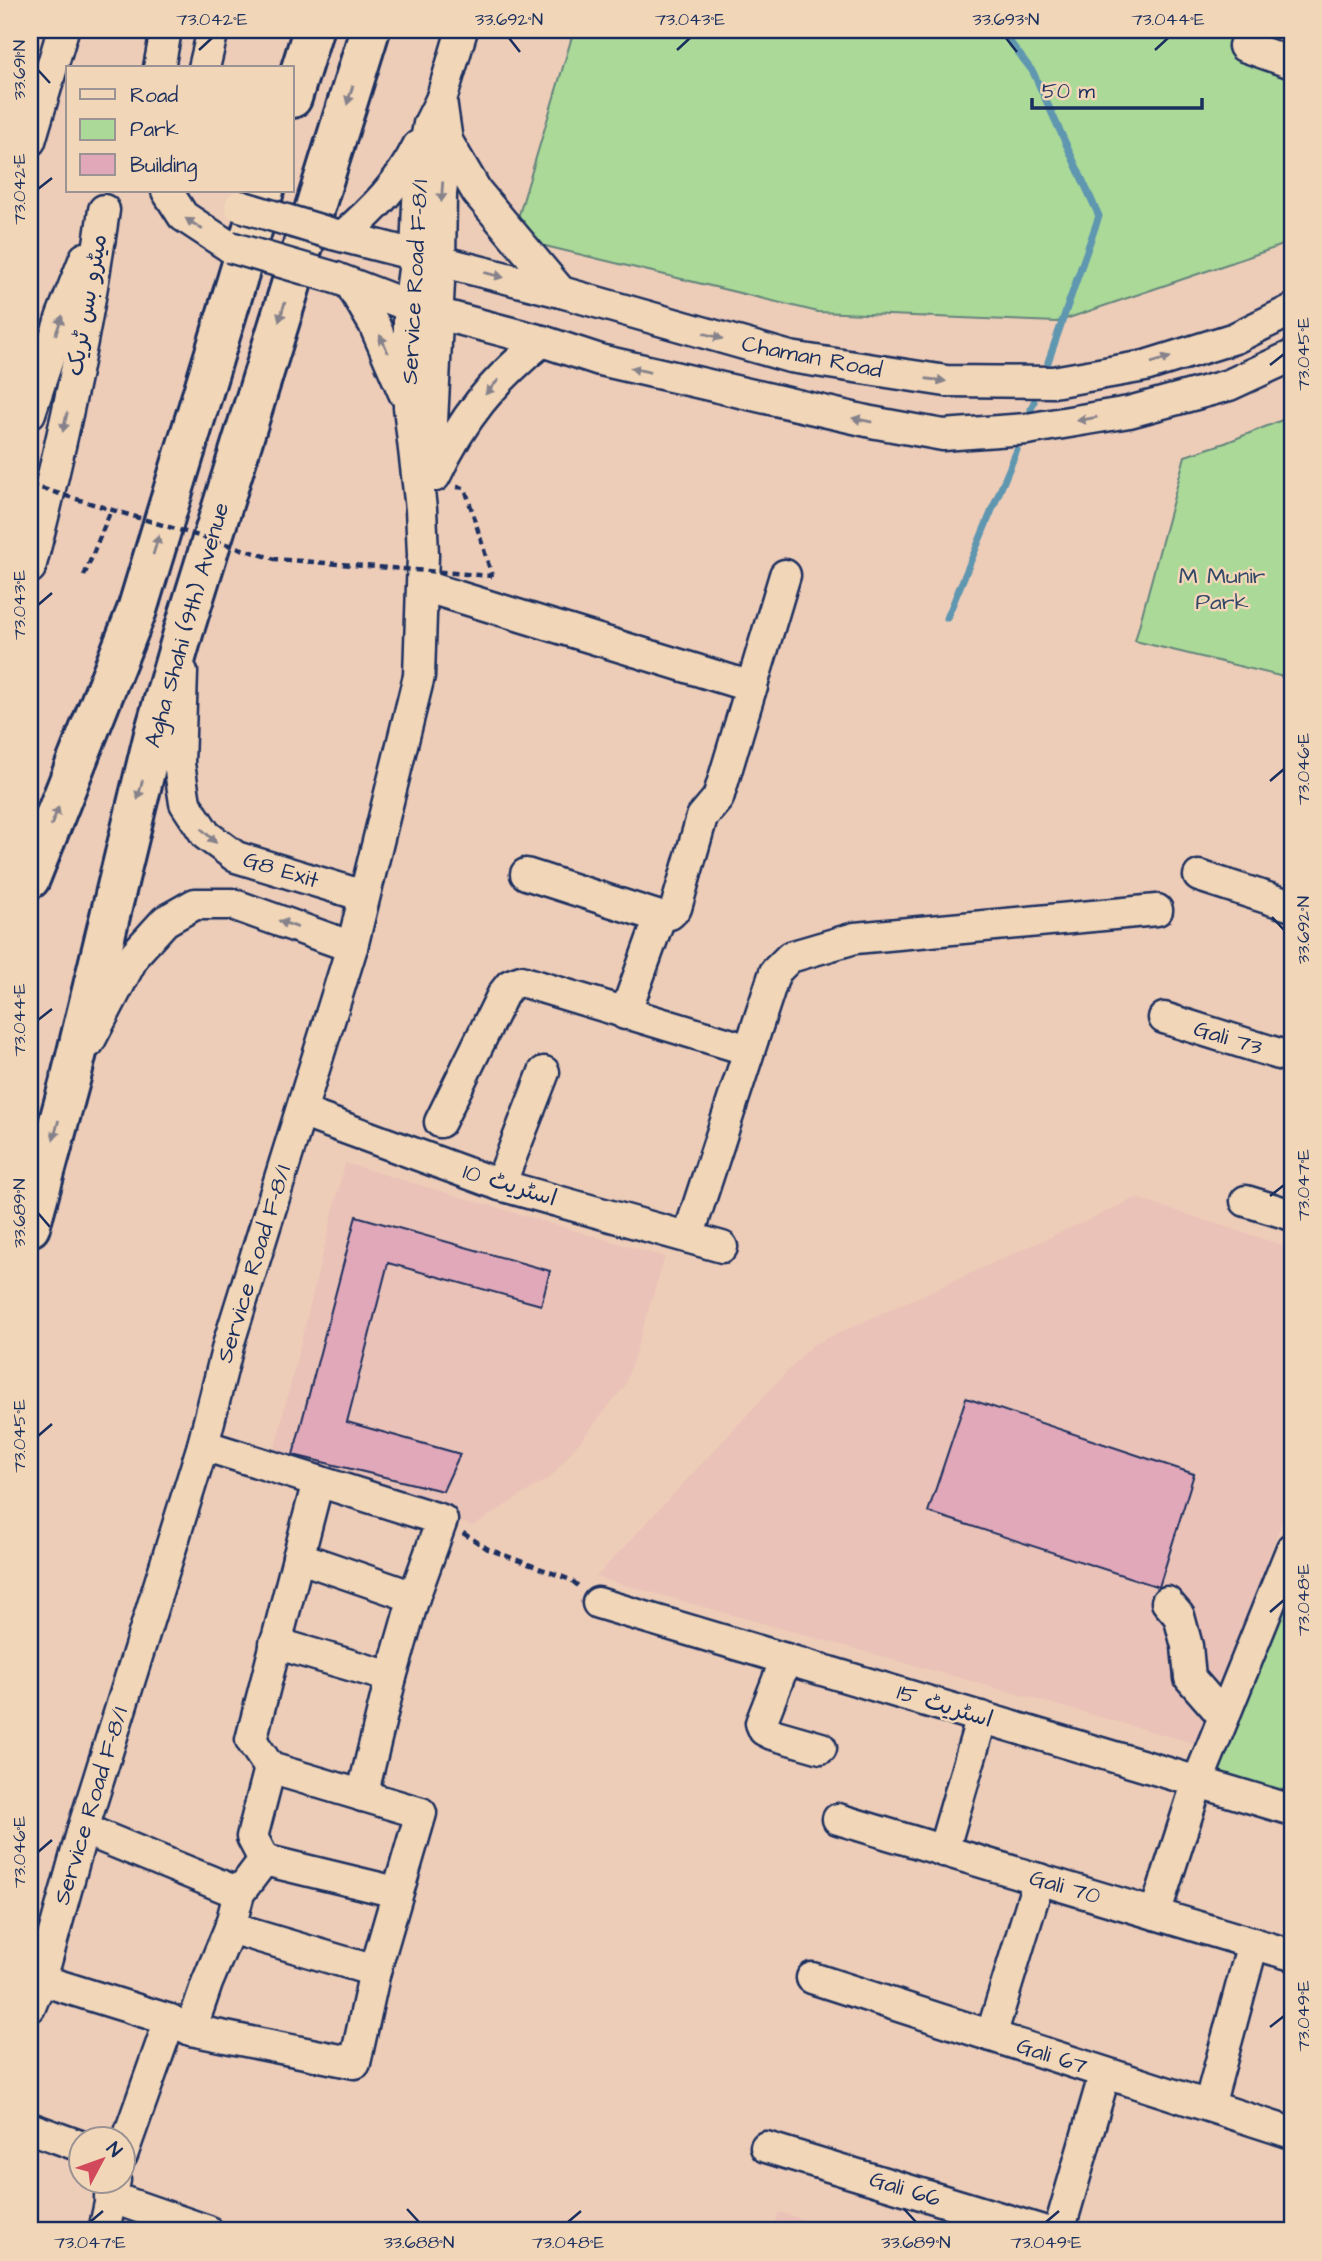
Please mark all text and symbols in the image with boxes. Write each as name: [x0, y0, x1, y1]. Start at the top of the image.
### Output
text: 73.042°E: [176, 7, 248, 32]
text: 33.692°N: [475, 7, 543, 32]
text: 73.043°E: [655, 7, 725, 32]
text: 33.693°N: [973, 7, 1039, 32]
text: 73.044°E: [1131, 7, 1205, 32]
text: 33.691°N: [7, 40, 32, 100]
legend: [66, 66, 294, 192]
scale bar: [1032, 66, 1201, 110]
text: 50 m: [1042, 77, 1096, 106]
text: Road: [130, 81, 178, 110]
one-way arrow: [344, 85, 355, 106]
text: Park: [130, 115, 179, 144]
text: Building: [130, 151, 198, 182]
text: 73.042°E: [7, 153, 32, 225]
street label: Service Road F-8/1: [394, 179, 436, 385]
one-way arrow: [436, 181, 447, 203]
one-way arrow: [184, 217, 204, 230]
street label: میٹرو بس ٹریک: [59, 231, 115, 379]
one-way arrow: [483, 270, 505, 281]
one-way arrow: [277, 302, 287, 323]
one-way arrow: [54, 314, 65, 335]
text: 73.045°E: [1291, 317, 1316, 391]
street label: Chaman Road: [739, 328, 885, 386]
one-way arrow: [703, 331, 724, 341]
one-way arrow: [378, 334, 389, 354]
one-way arrow: [1151, 355, 1172, 365]
one-way arrow: [629, 364, 651, 375]
one-way arrow: [925, 374, 947, 385]
one-way arrow: [484, 378, 500, 396]
one-way arrow: [59, 411, 70, 433]
one-way arrow: [851, 414, 873, 425]
one-way arrow: [1076, 414, 1098, 425]
street label: Agha Shahi (9th) Avenue: [137, 499, 238, 752]
one-way arrow: [152, 534, 162, 555]
park label: M Munir Park: [1179, 560, 1266, 618]
text: 73.043°E: [7, 570, 32, 640]
text: 73.046°E: [1291, 733, 1316, 805]
one-way arrow: [134, 779, 145, 801]
one-way arrow: [49, 805, 60, 826]
one-way arrow: [201, 827, 218, 844]
street label: G8 Exit: [239, 843, 323, 897]
text: 33.692°N: [1291, 896, 1316, 964]
one-way arrow: [277, 918, 298, 929]
text: 73.044°E: [7, 983, 32, 1057]
street label: Gali 73: [1190, 1012, 1266, 1064]
one-way arrow: [50, 1119, 61, 1141]
text: 73.047°E: [1291, 1149, 1316, 1221]
street label: اسٹریٹ 10: [459, 1156, 561, 1214]
street label: Service Road F-8/1: [209, 1161, 299, 1367]
text: 33.689°N: [7, 1178, 32, 1248]
text: 73.045°E: [7, 1399, 32, 1473]
text: 73.048°E: [1291, 1563, 1316, 1636]
street label: اسٹریٹ 15: [893, 1676, 997, 1736]
street label: Service Road F-8/1: [46, 1703, 136, 1909]
text: 73.046°E: [7, 1816, 32, 1888]
street label: Gali 70: [1026, 1862, 1104, 1912]
text: 73.049°E: [1291, 1980, 1316, 2052]
street label: Gali 67: [1013, 2030, 1091, 2082]
north arrow: [66, 2124, 136, 2194]
text: N: [100, 2136, 128, 2163]
street label: Gali 66: [866, 2163, 944, 2215]
text: 73.047°E: [54, 2230, 126, 2255]
text: 33.688°N: [384, 2230, 454, 2255]
text: 73.048°E: [532, 2230, 605, 2255]
text: 33.689°N: [881, 2230, 951, 2255]
text: 73.049°E: [1010, 2230, 1082, 2255]

